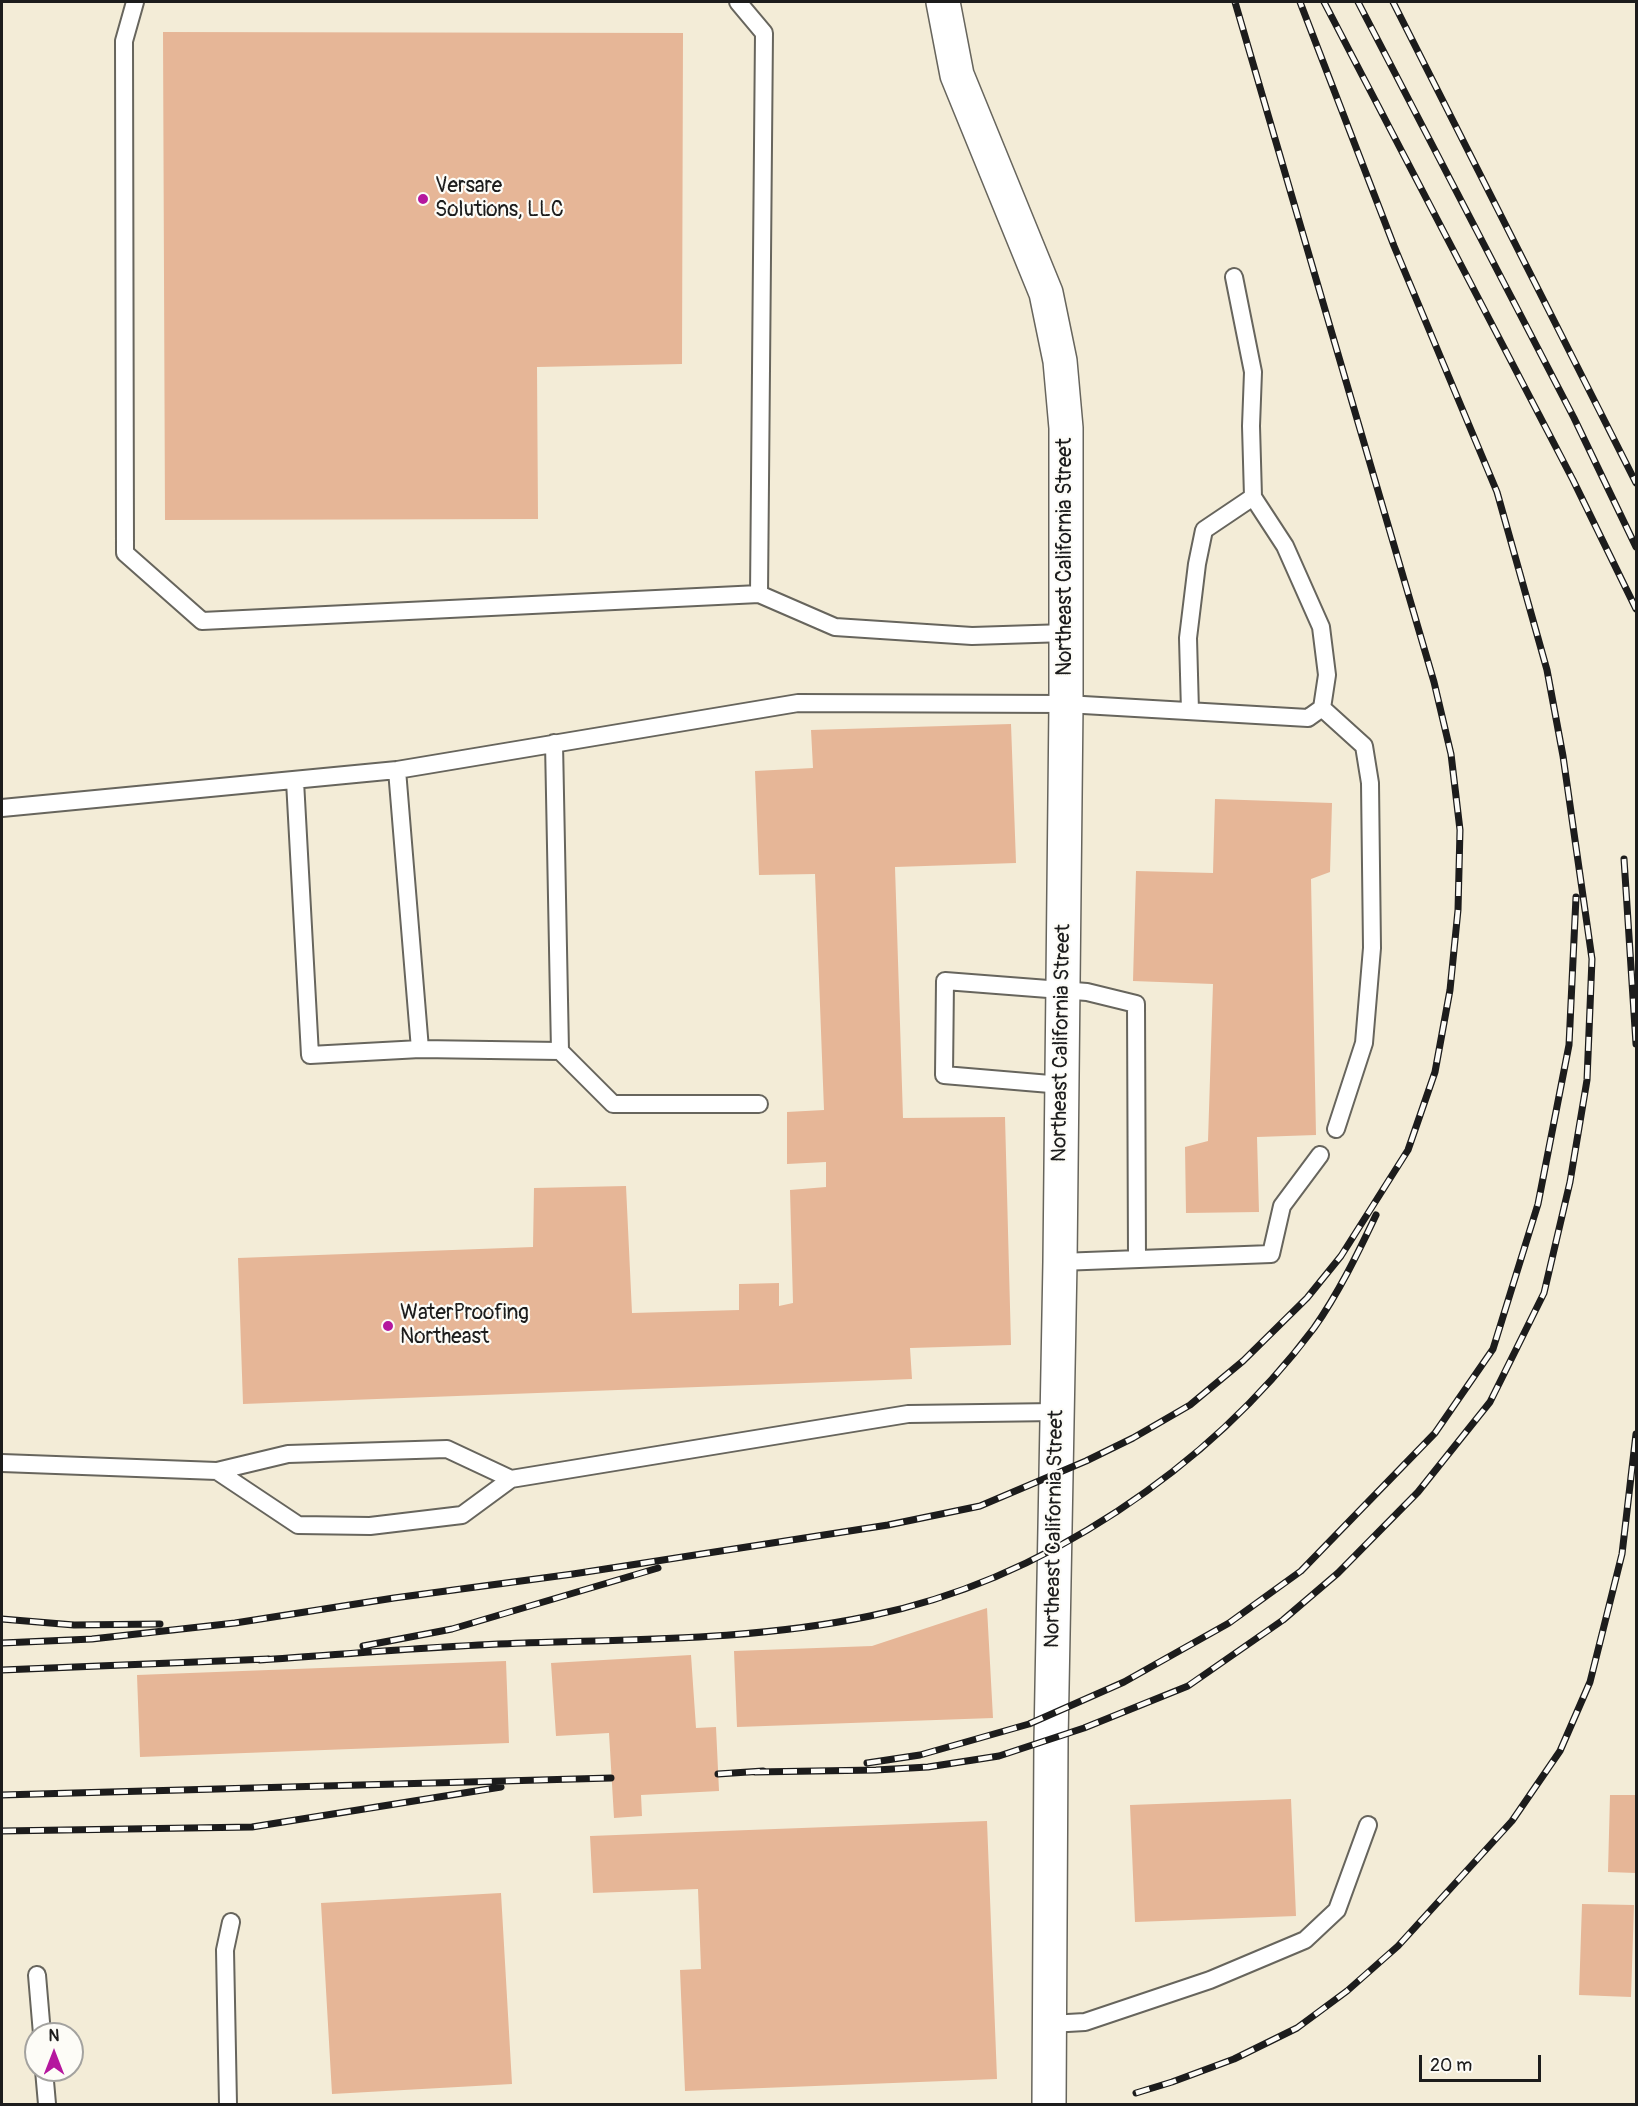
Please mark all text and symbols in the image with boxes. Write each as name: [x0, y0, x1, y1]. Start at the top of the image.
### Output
place label: Versare Solutions, LLC: [435, 174, 564, 224]
marker: Versare Solutions, LLC: [416, 192, 430, 206]
street label: Northeast California Street: [1053, 438, 1079, 676]
street label: Northeast California Street: [1047, 924, 1077, 1162]
place label: WaterProofing Northeast: [400, 1301, 529, 1351]
marker: WaterProofing Northeast: [381, 1319, 395, 1333]
street label: Northeast California Street: [1040, 1410, 1070, 1648]
north arrow: [24, 2022, 84, 2082]
text: N: [49, 2026, 59, 2046]
scale bar: [1422, 2043, 1544, 2081]
text: 20 m: [1430, 2054, 1472, 2077]

